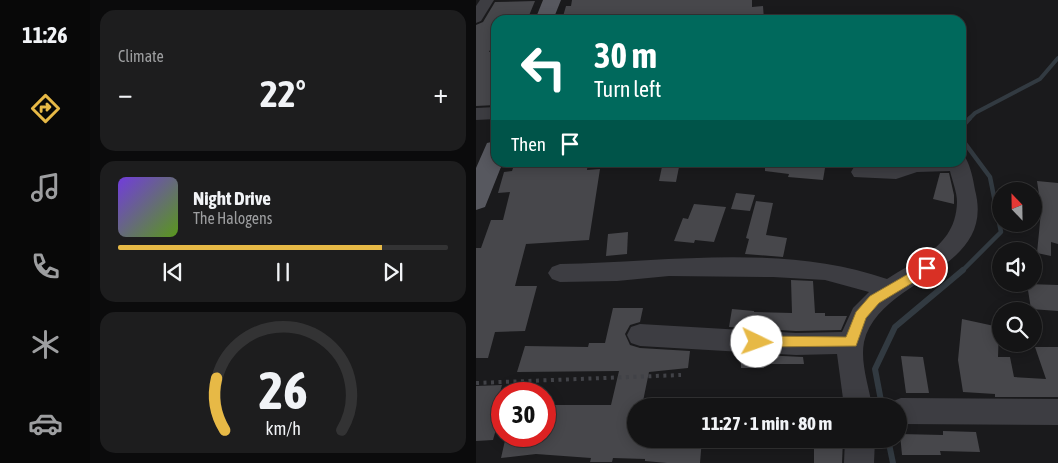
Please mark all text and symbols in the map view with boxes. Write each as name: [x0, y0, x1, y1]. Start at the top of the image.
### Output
text: 11:26: [22, 22, 68, 48]
icon: left: [511, 35, 576, 100]
text: 30 m: [594, 35, 657, 75]
text: Climate: [118, 47, 164, 65]
text: 22°: [260, 72, 306, 115]
text: Turn left: [594, 76, 661, 102]
text: −: [118, 77, 133, 109]
text: +: [433, 77, 448, 109]
icon: directions: [28, 91, 63, 126]
icon: arrive: [556, 130, 584, 158]
text: Then: [511, 133, 546, 155]
icon: music: [28, 170, 63, 205]
north arrow: [992, 182, 1042, 232]
map controls: [992, 182, 1042, 352]
text: Night Drive: [193, 187, 271, 209]
text: The Halogens: [193, 209, 273, 227]
button: sound: [992, 242, 1042, 292]
pin: [906, 247, 948, 289]
icon: phone: [28, 249, 63, 284]
icon: arrive: [913, 254, 941, 282]
icon: previous: [159, 258, 187, 286]
icon: pause: [269, 258, 297, 286]
icon: next: [379, 258, 407, 286]
button: search: [992, 302, 1042, 352]
position arrow: [730, 315, 782, 367]
icon: climate: [28, 327, 63, 362]
text: 26: [259, 360, 307, 420]
speed limit sign: 30: [491, 382, 556, 447]
icon: car: [28, 406, 63, 441]
text: 11:27 · 1 min · 80 m: [702, 412, 832, 434]
text: km/h: [265, 418, 301, 439]

